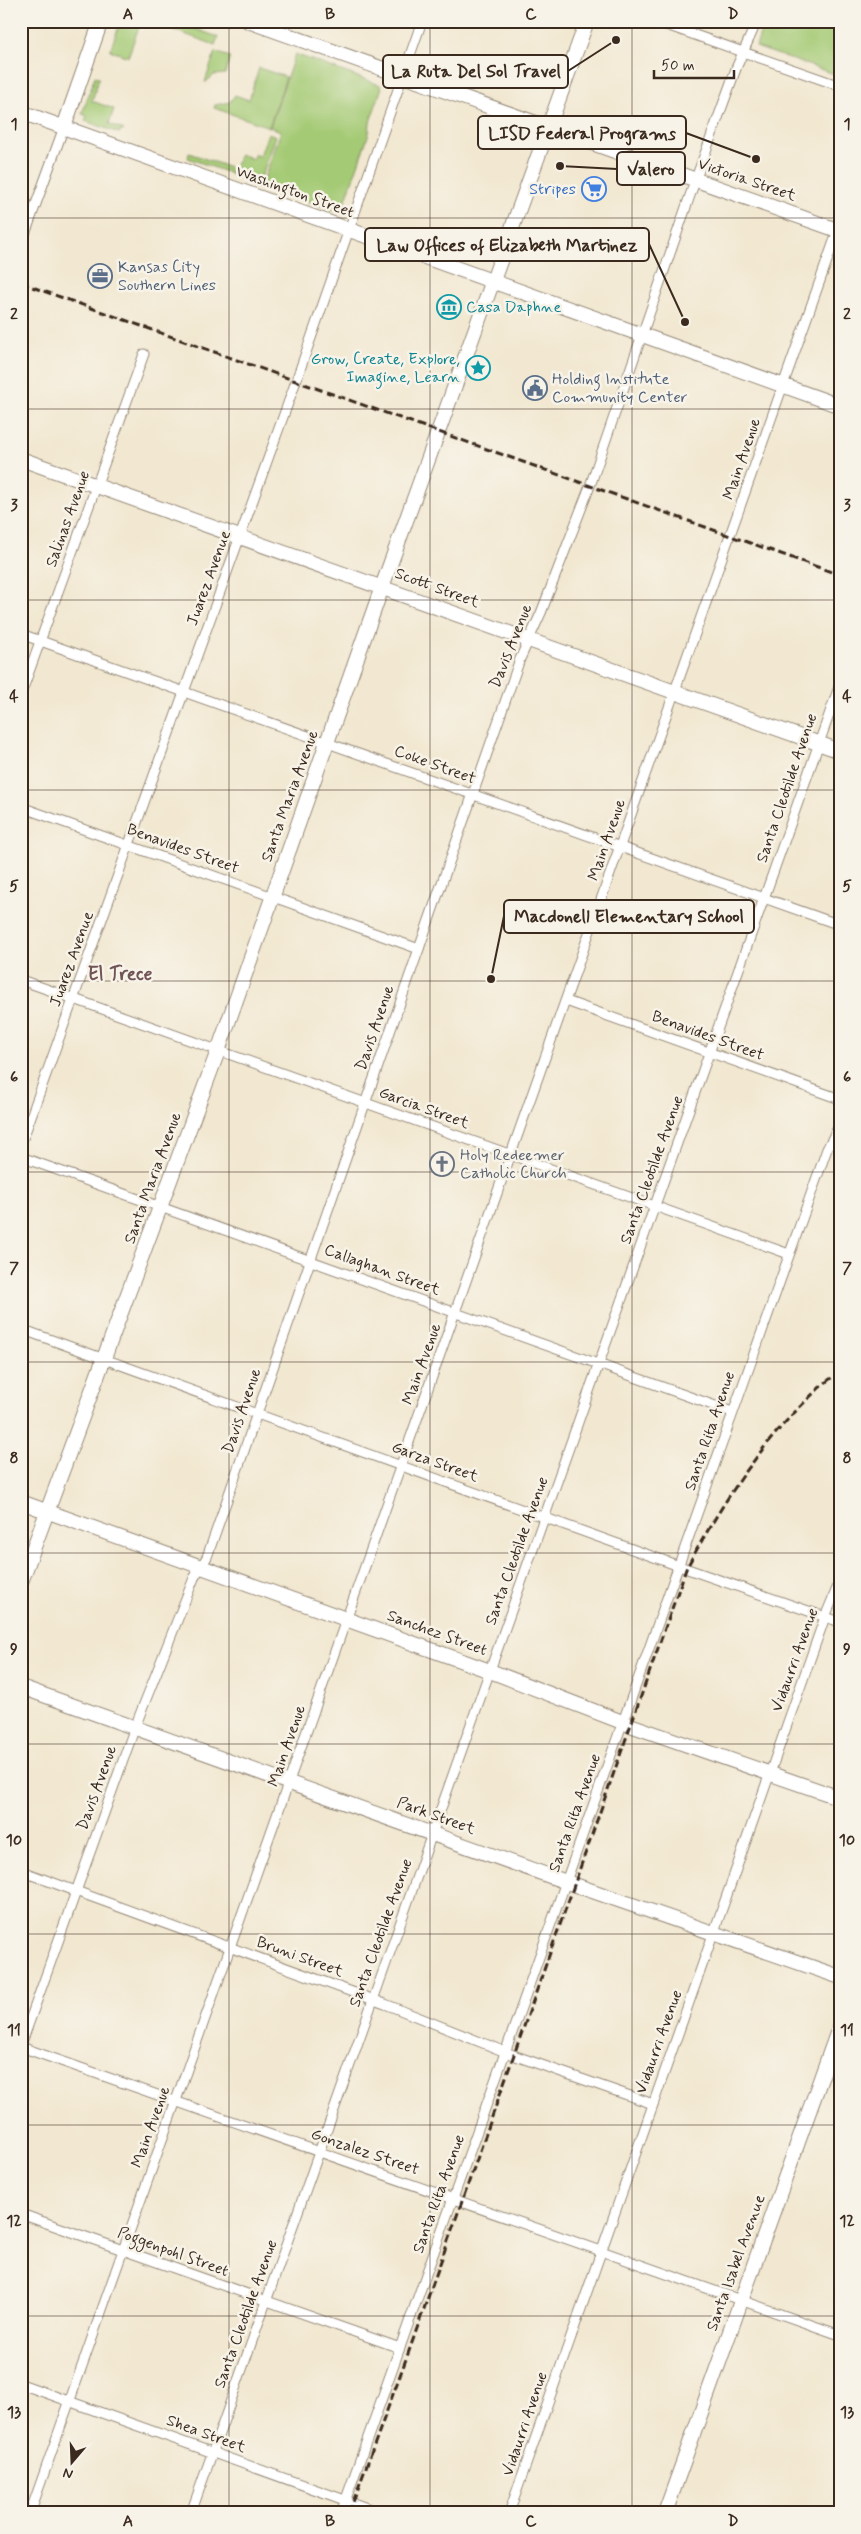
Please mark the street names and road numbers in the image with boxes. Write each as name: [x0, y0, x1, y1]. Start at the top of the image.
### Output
street label: Victoria Street: [695, 153, 799, 207]
street label: Washington Street: [233, 161, 357, 224]
street label: Main Avenue: [718, 415, 766, 503]
street label: Salinas Avenue: [41, 468, 95, 570]
street label: Juarez Avenue: [182, 527, 236, 629]
street label: Scott Street: [392, 563, 483, 613]
street label: Davis Avenue: [485, 600, 538, 691]
street label: Santa Cleotilde Avenue: [752, 711, 822, 865]
street label: Santa Maria Avenue: [256, 727, 324, 865]
street label: Coke Street: [391, 741, 479, 790]
street label: Main Avenue: [583, 796, 631, 884]
street label: Benavides Street: [124, 819, 242, 879]
street label: Juarez Avenue: [45, 908, 99, 1010]
street label: Davis Avenue: [351, 982, 400, 1073]
street label: Benavides Street: [649, 1006, 767, 1066]
street label: Garcia Street: [376, 1082, 473, 1134]
street label: Santa Cleotilde Avenue: [615, 1093, 689, 1247]
street label: Santa Maria Avenue: [119, 1109, 187, 1247]
street label: Callaghan Street: [321, 1239, 443, 1301]
street label: Main Avenue: [398, 1320, 447, 1408]
street label: Davis Avenue: [218, 1365, 267, 1456]
street label: Santa Rita Avenue: [680, 1369, 740, 1493]
street label: Garza Street: [389, 1437, 482, 1488]
street label: Santa Cleotilde Avenue: [480, 1474, 554, 1628]
street label: Sanchez Street: [384, 1605, 490, 1661]
street label: Vidaurri Avenue: [766, 1605, 824, 1715]
street label: Main Avenue: [263, 1702, 311, 1790]
street label: Davis Avenue: [72, 1742, 122, 1833]
street label: Santa Rita Avenue: [544, 1751, 606, 1875]
street label: Park Street: [394, 1792, 479, 1840]
street label: Santa Cleotilde Avenue: [344, 1856, 418, 2010]
street label: Bruni Street: [254, 1932, 347, 1983]
street label: Vidaurri Avenue: [630, 1987, 688, 2097]
street label: Main Avenue: [127, 2083, 176, 2171]
street label: Gonzalez Street: [308, 2124, 422, 2181]
street label: Santa Rita Avenue: [408, 2132, 470, 2256]
street label: Santa Isabel Avenue: [702, 2192, 771, 2334]
street label: Poggenpohl Street: [114, 2222, 231, 2283]
street label: Santa Cleotilde Avenue: [209, 2237, 283, 2391]
street label: Vidaurri Avenue: [497, 2369, 553, 2479]
street label: Shea Street: [163, 2410, 249, 2458]

